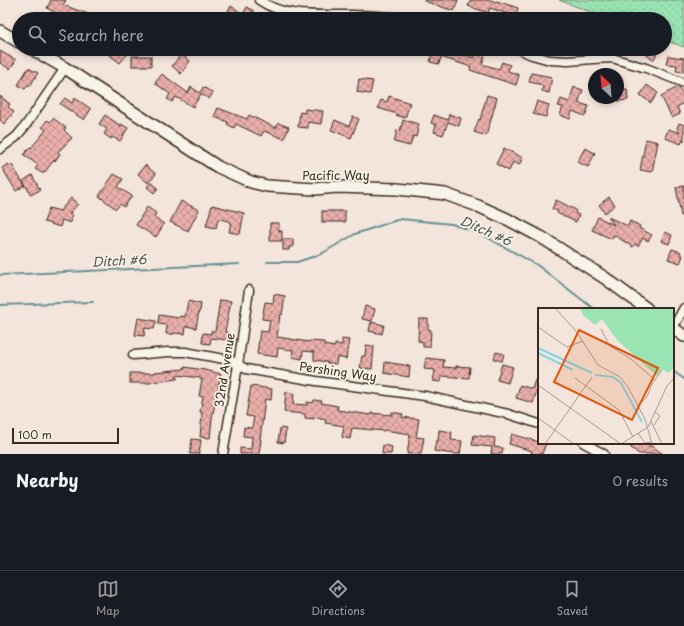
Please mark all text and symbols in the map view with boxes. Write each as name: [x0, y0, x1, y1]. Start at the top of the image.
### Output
search box: [12, 12, 672, 56]
icon: search: [26, 23, 48, 45]
text: Search here: [58, 23, 144, 46]
north arrow: [588, 68, 624, 104]
street label: Pacific Way: [302, 166, 370, 184]
water label: Ditch #6: [457, 210, 516, 250]
water label: Ditch #6: [91, 249, 148, 271]
inset map: [538, 308, 674, 444]
street label: 32nd Avenue: [209, 331, 239, 409]
street label: Pershing Way: [298, 357, 378, 385]
scale bar: [12, 426, 119, 445]
text: 100 m: [18, 426, 52, 443]
text: Nearby: [16, 467, 78, 493]
text: 0 results: [613, 471, 668, 490]
tab: Map: [96, 578, 119, 619]
tab: Directions: [311, 578, 365, 619]
tab: Saved: [557, 578, 588, 619]

